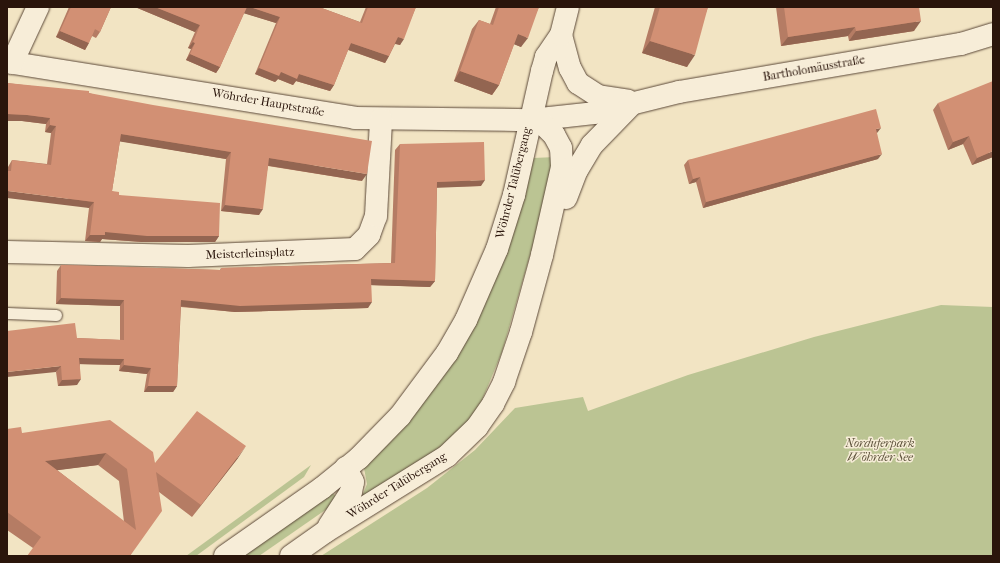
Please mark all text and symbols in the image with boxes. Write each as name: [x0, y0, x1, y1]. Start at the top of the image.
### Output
street label: Bartholomäusstraße: [762, 53, 866, 85]
street label: Wöhrder Hauptstraße: [211, 86, 325, 120]
street label: Wöhrder Talübergang: [493, 126, 535, 240]
street label: Meisterleinsplatz: [205, 245, 295, 263]
park label: Norduferpark Wöhrder See: [845, 437, 915, 465]
street label: Wöhrder Talübergang: [345, 450, 449, 522]

